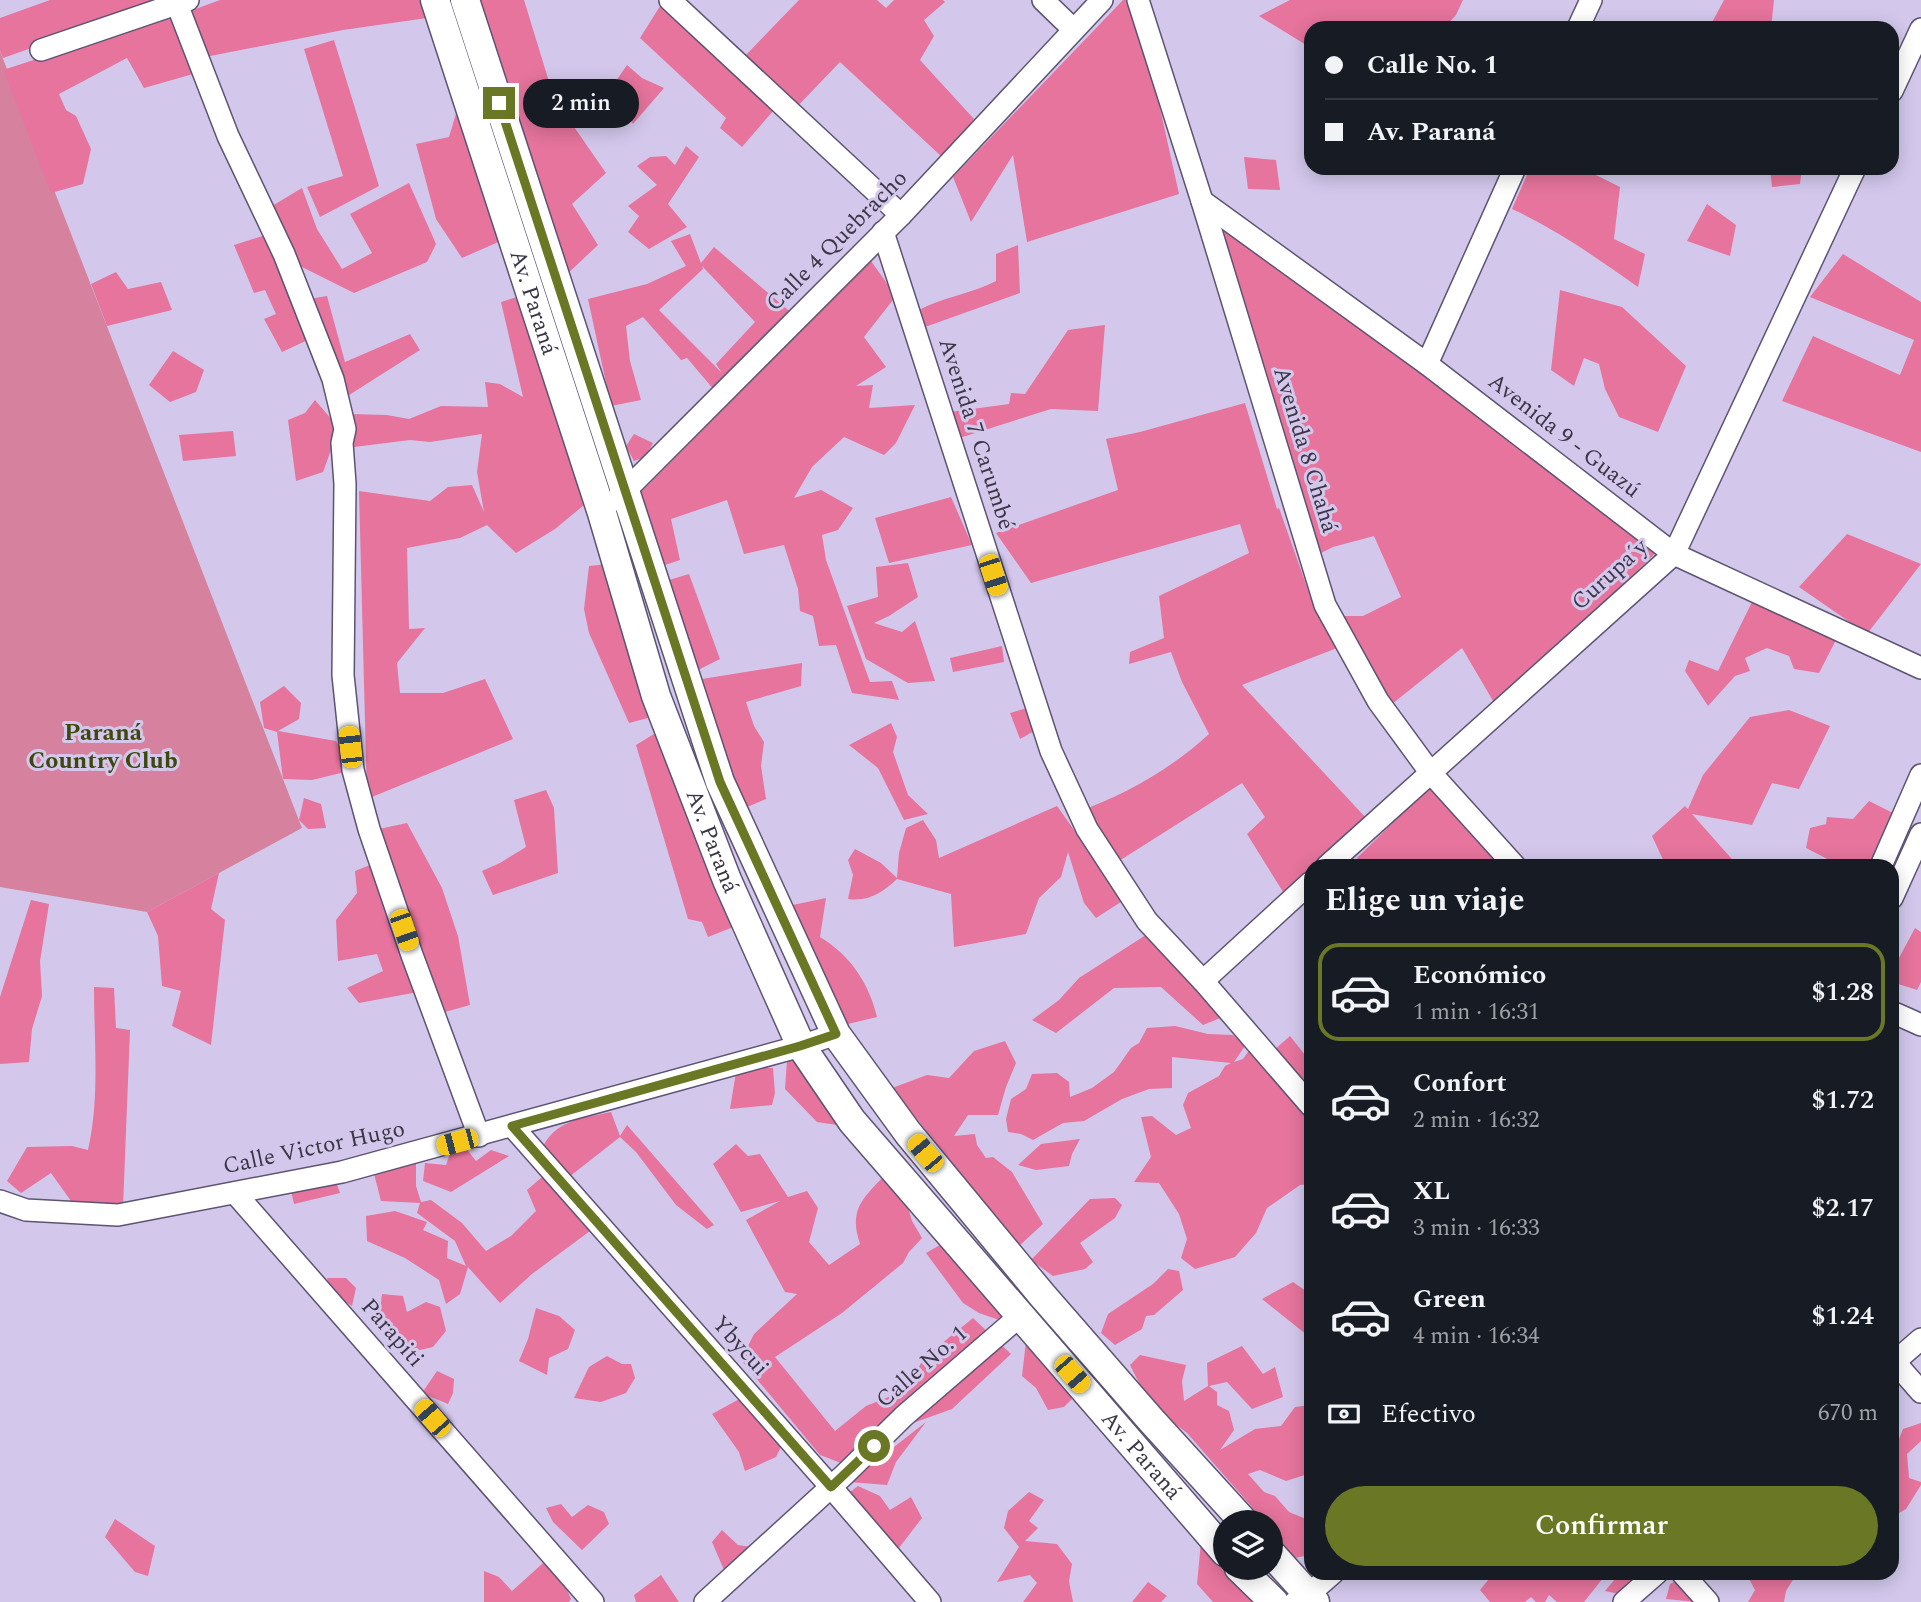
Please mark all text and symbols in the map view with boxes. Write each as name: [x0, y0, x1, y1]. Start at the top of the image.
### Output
text: Calle No. 1: [1367, 45, 1498, 85]
callout: 2 min: [524, 78, 639, 128]
text: 2 min: [551, 86, 611, 121]
route end: [483, 87, 515, 119]
text: Av. Paraná: [1367, 112, 1496, 152]
street label: Calle 4 Quebracho: [758, 162, 916, 320]
street label: Av. Paraná: [500, 245, 567, 360]
street label: Avenida 7 Carumbé: [928, 334, 1024, 534]
street label: Avenida 8 Chahá: [1263, 363, 1347, 537]
street label: Avenida 9 - Guazú: [1480, 365, 1648, 507]
street label: Curupa´y: [1564, 530, 1657, 619]
car: [977, 552, 1010, 598]
district label: Paraná Country Club: [28, 715, 178, 779]
car: [338, 725, 363, 769]
street label: Av. Paraná: [676, 784, 748, 899]
text: Elige un viaje: [1325, 876, 1525, 925]
car: [388, 907, 421, 953]
text: Económico: [1413, 955, 1546, 995]
icon: car: [1329, 961, 1392, 1024]
text: $1.28: [1811, 972, 1874, 1012]
text: 1 min · 16:31: [1413, 995, 1540, 1030]
text: Confort: [1413, 1063, 1507, 1103]
icon: car: [1329, 1069, 1392, 1132]
text: $1.72: [1811, 1080, 1874, 1120]
text: 2 min · 16:32: [1413, 1103, 1540, 1138]
street label: Calle Victor Hugo: [220, 1112, 408, 1184]
car: [434, 1126, 481, 1158]
car: [904, 1130, 947, 1176]
text: XL: [1413, 1171, 1450, 1211]
icon: car: [1329, 1177, 1392, 1240]
text: $2.17: [1811, 1188, 1874, 1228]
text: 3 min · 16:33: [1413, 1211, 1540, 1246]
text: Green: [1413, 1279, 1486, 1319]
icon: car: [1329, 1285, 1392, 1348]
street label: Parapiti: [352, 1291, 432, 1375]
text: $1.24: [1811, 1296, 1874, 1336]
street label: Ybycui: [703, 1308, 777, 1384]
street label: Calle No. 1: [868, 1317, 976, 1417]
text: 4 min · 16:34: [1413, 1319, 1540, 1354]
car: [1051, 1351, 1094, 1397]
text: Efectivo: [1381, 1394, 1476, 1434]
car: [411, 1395, 454, 1441]
icon: cash: [1325, 1395, 1363, 1433]
text: 670 m: [1818, 1396, 1878, 1431]
street label: Av. Paraná: [1092, 1403, 1190, 1508]
route start: [858, 1430, 890, 1462]
button: Confirmar: [1325, 1486, 1878, 1566]
map controls: [1213, 1510, 1283, 1580]
button: layers: [1213, 1510, 1283, 1580]

